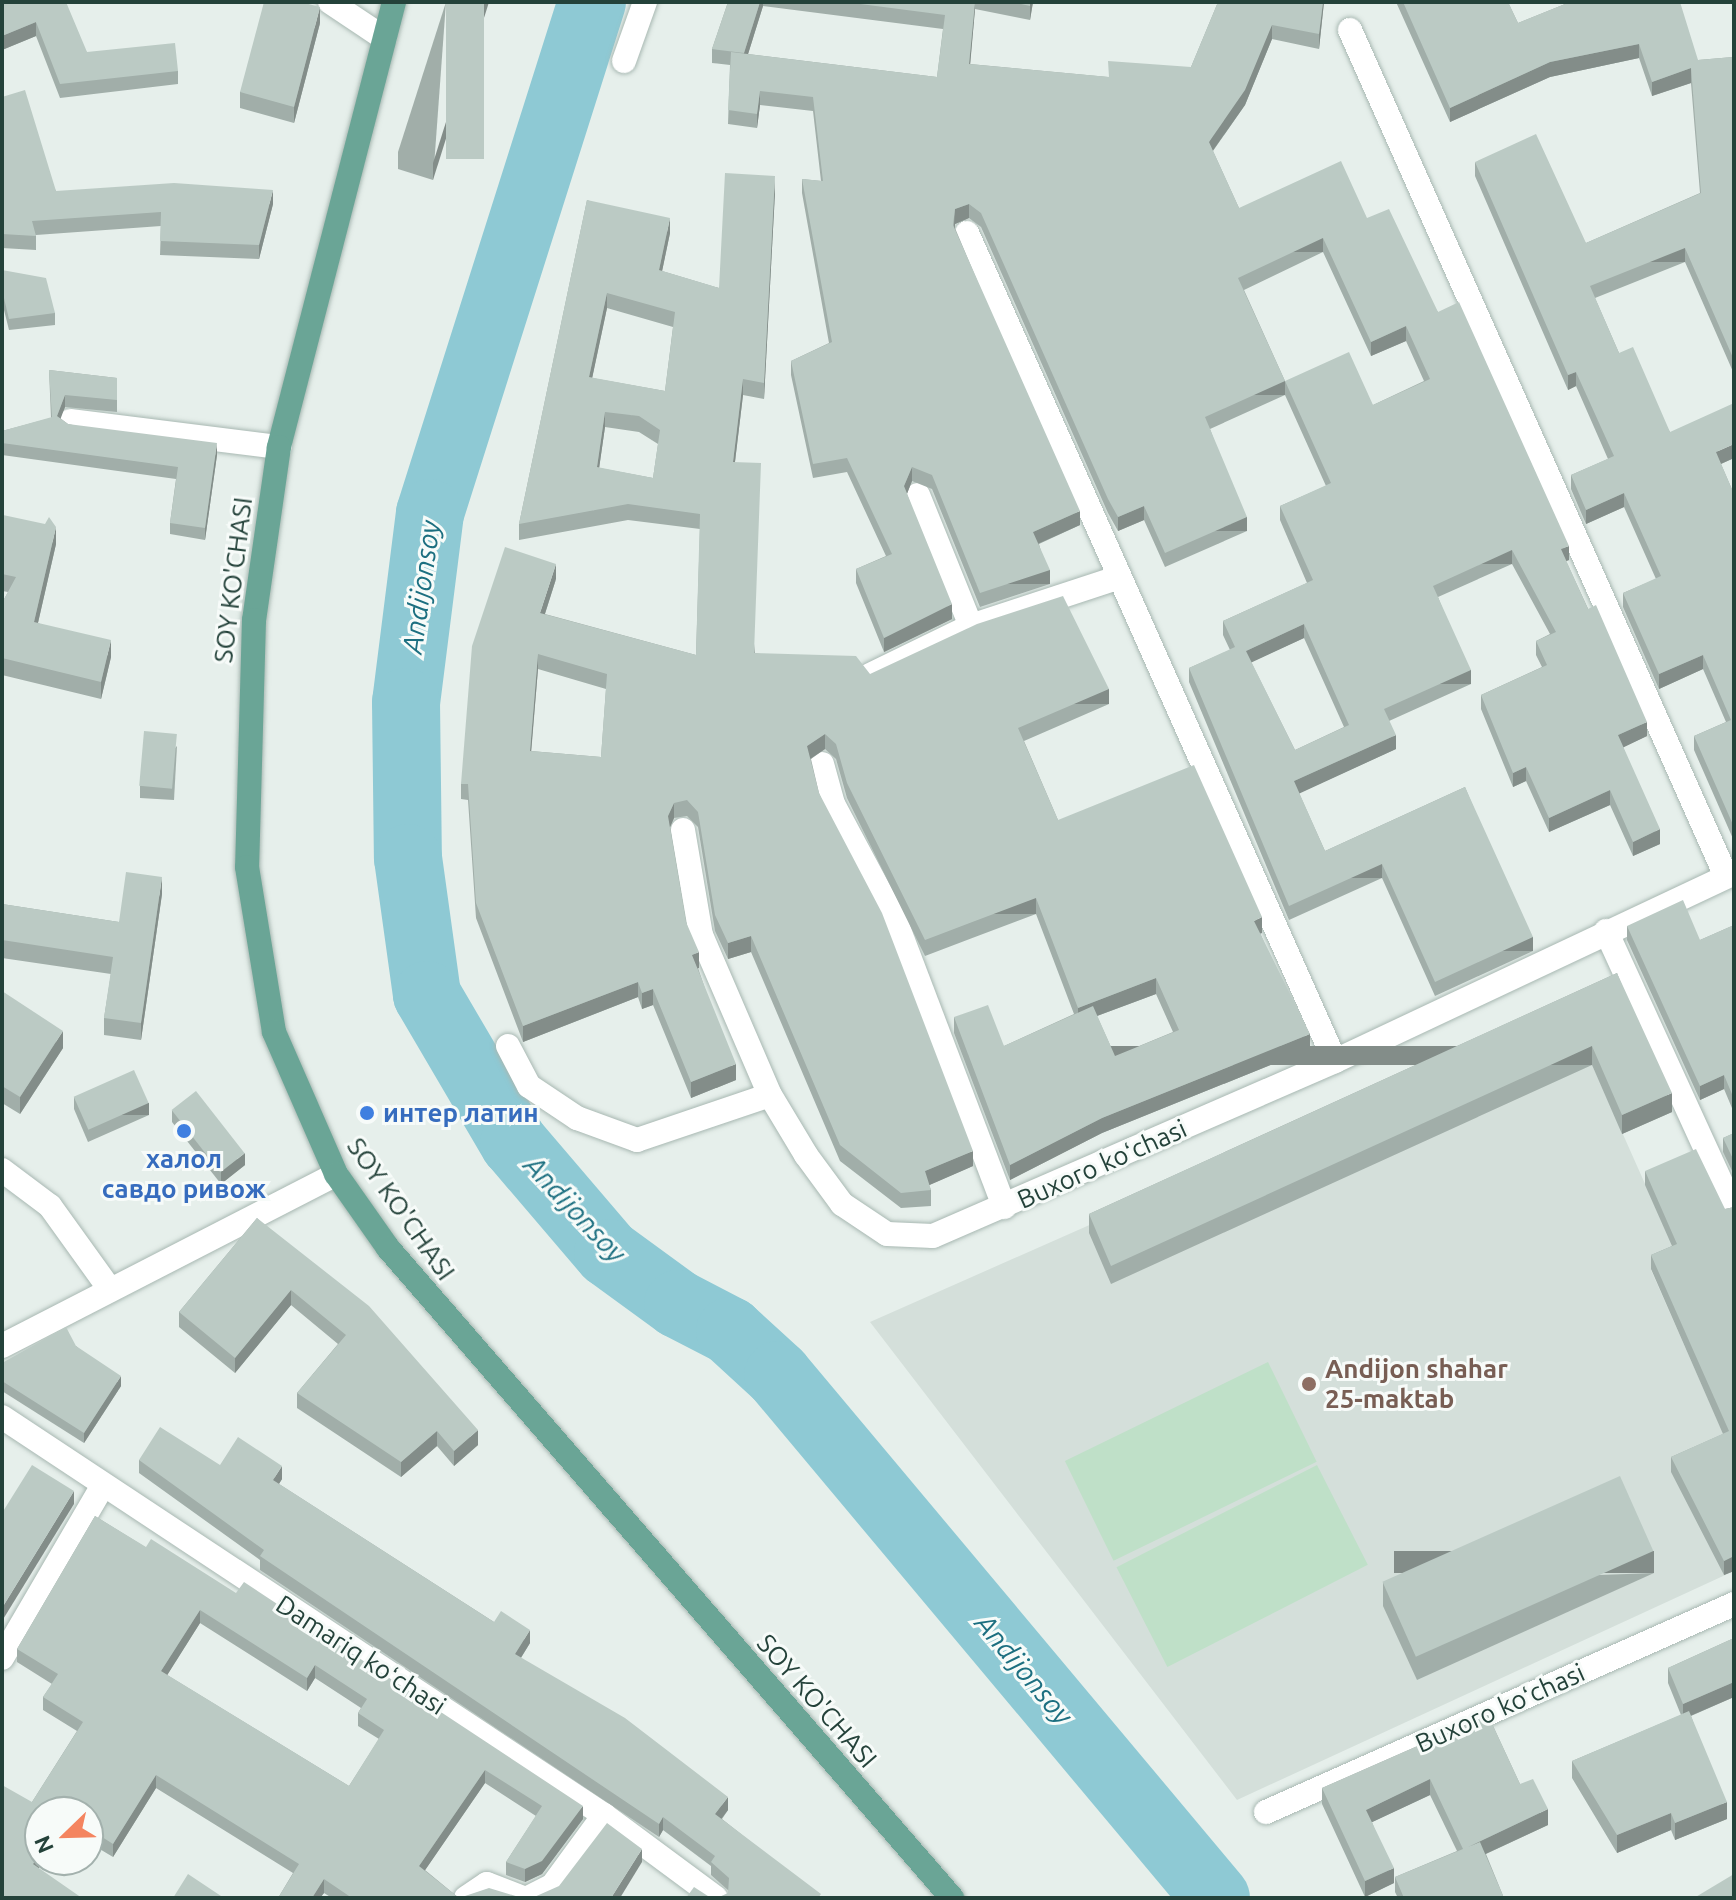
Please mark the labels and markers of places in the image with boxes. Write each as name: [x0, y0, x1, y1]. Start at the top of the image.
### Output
place label: интер латин: [383, 1097, 539, 1129]
marker: интер латин: [358, 1104, 376, 1122]
marker: халол савдо ривож: [175, 1122, 193, 1140]
place label: халол савдо ривож: [102, 1143, 266, 1204]
place label: Andijon shahar 25-maktab: [1325, 1353, 1508, 1414]
marker: Andijon shahar 25-maktab: [1300, 1375, 1318, 1393]

